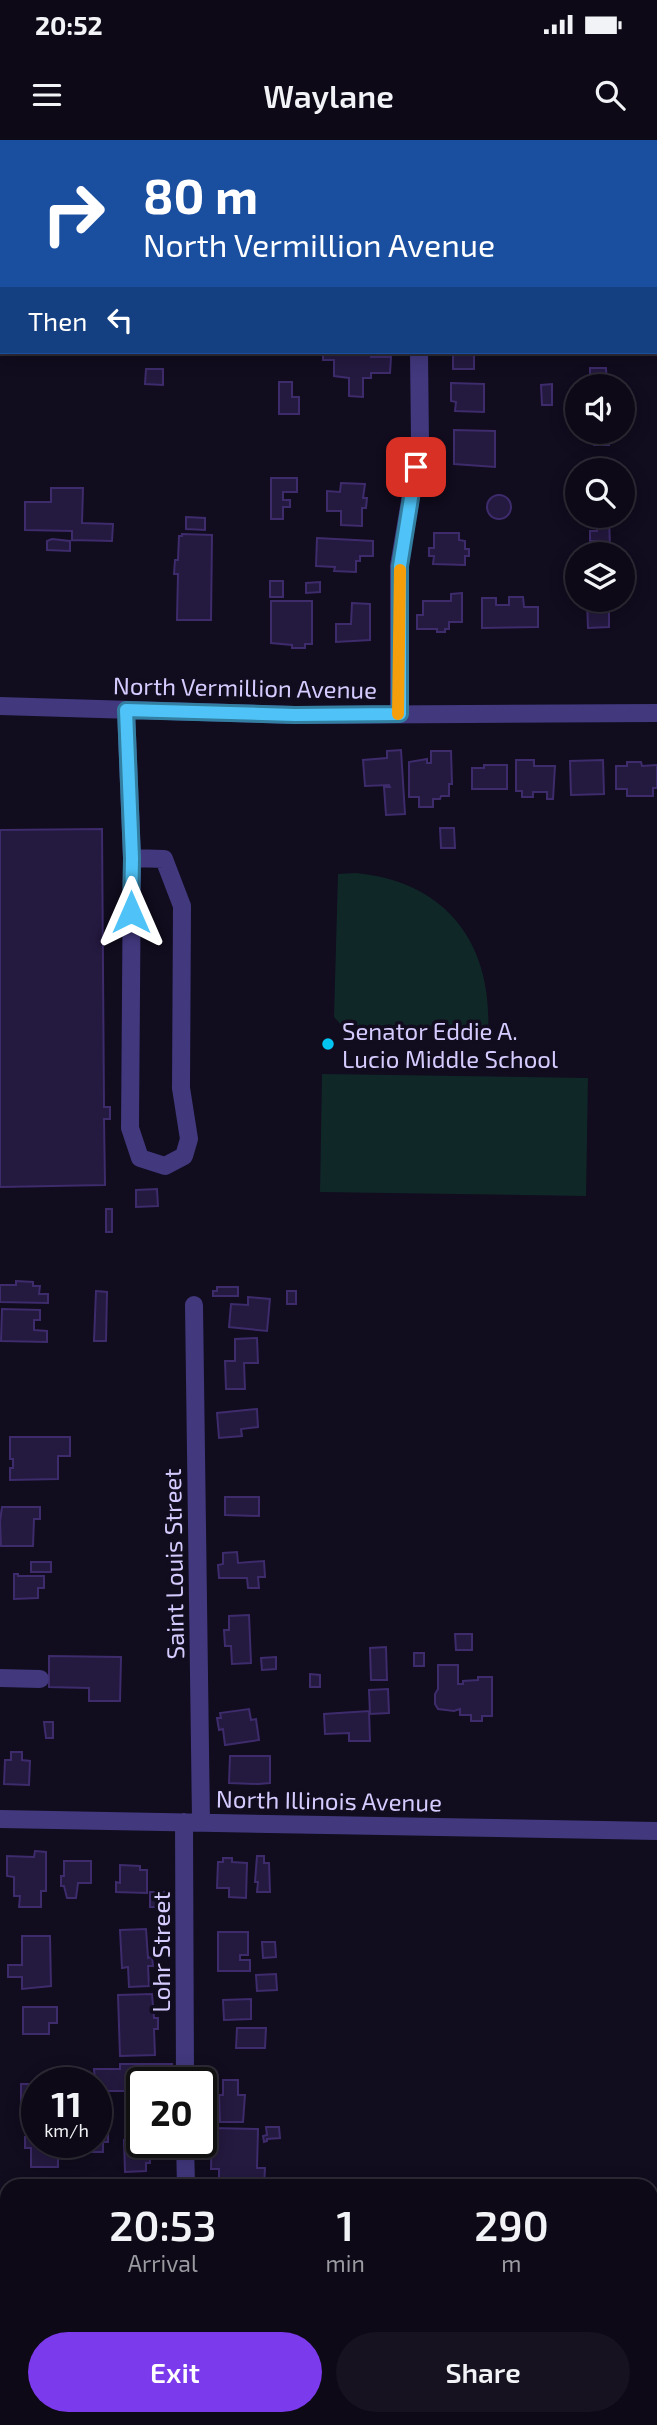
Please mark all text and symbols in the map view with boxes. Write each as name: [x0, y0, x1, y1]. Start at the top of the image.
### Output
text: 20:52: [35, 9, 103, 40]
icon: menu: [28, 76, 66, 114]
text: Waylane: [263, 76, 394, 114]
icon: search: [591, 76, 629, 114]
text: 80 m: [143, 165, 258, 224]
icon: right: [28, 168, 119, 259]
text: North Vermillion Avenue: [143, 225, 495, 263]
icon: left: [101, 301, 139, 339]
text: Then: [28, 305, 87, 336]
map controls: [565, 374, 635, 612]
button: sound: [565, 374, 635, 444]
pin: [386, 437, 446, 497]
icon: arrive: [397, 448, 435, 486]
button: search: [565, 458, 635, 528]
button: layers: [565, 542, 635, 612]
street label: North Vermillion Avenue: [113, 670, 377, 704]
position arrow: [94, 875, 168, 949]
place label: Senator Eddie A. Lucio Middle School: [342, 1016, 558, 1073]
marker: Senator Eddie A. Lucio Middle School: [320, 1036, 336, 1052]
street label: Saint Louis Street: [157, 1468, 189, 1660]
street label: North Illinois Avenue: [216, 1784, 442, 1816]
street label: Lohr Street: [146, 1891, 175, 2013]
speed limit sign: 20: [126, 2067, 217, 2158]
text: 11: [51, 2082, 82, 2124]
text: km/h: [44, 2119, 89, 2141]
text: 20:53: [109, 2199, 216, 2249]
text: 1: [336, 2199, 354, 2249]
text: 290: [474, 2199, 549, 2249]
text: Arrival: [128, 2249, 198, 2277]
text: min: [326, 2249, 365, 2277]
text: m: [501, 2249, 521, 2277]
button: Exit: [28, 2332, 322, 2412]
button: Share: [336, 2332, 630, 2412]

